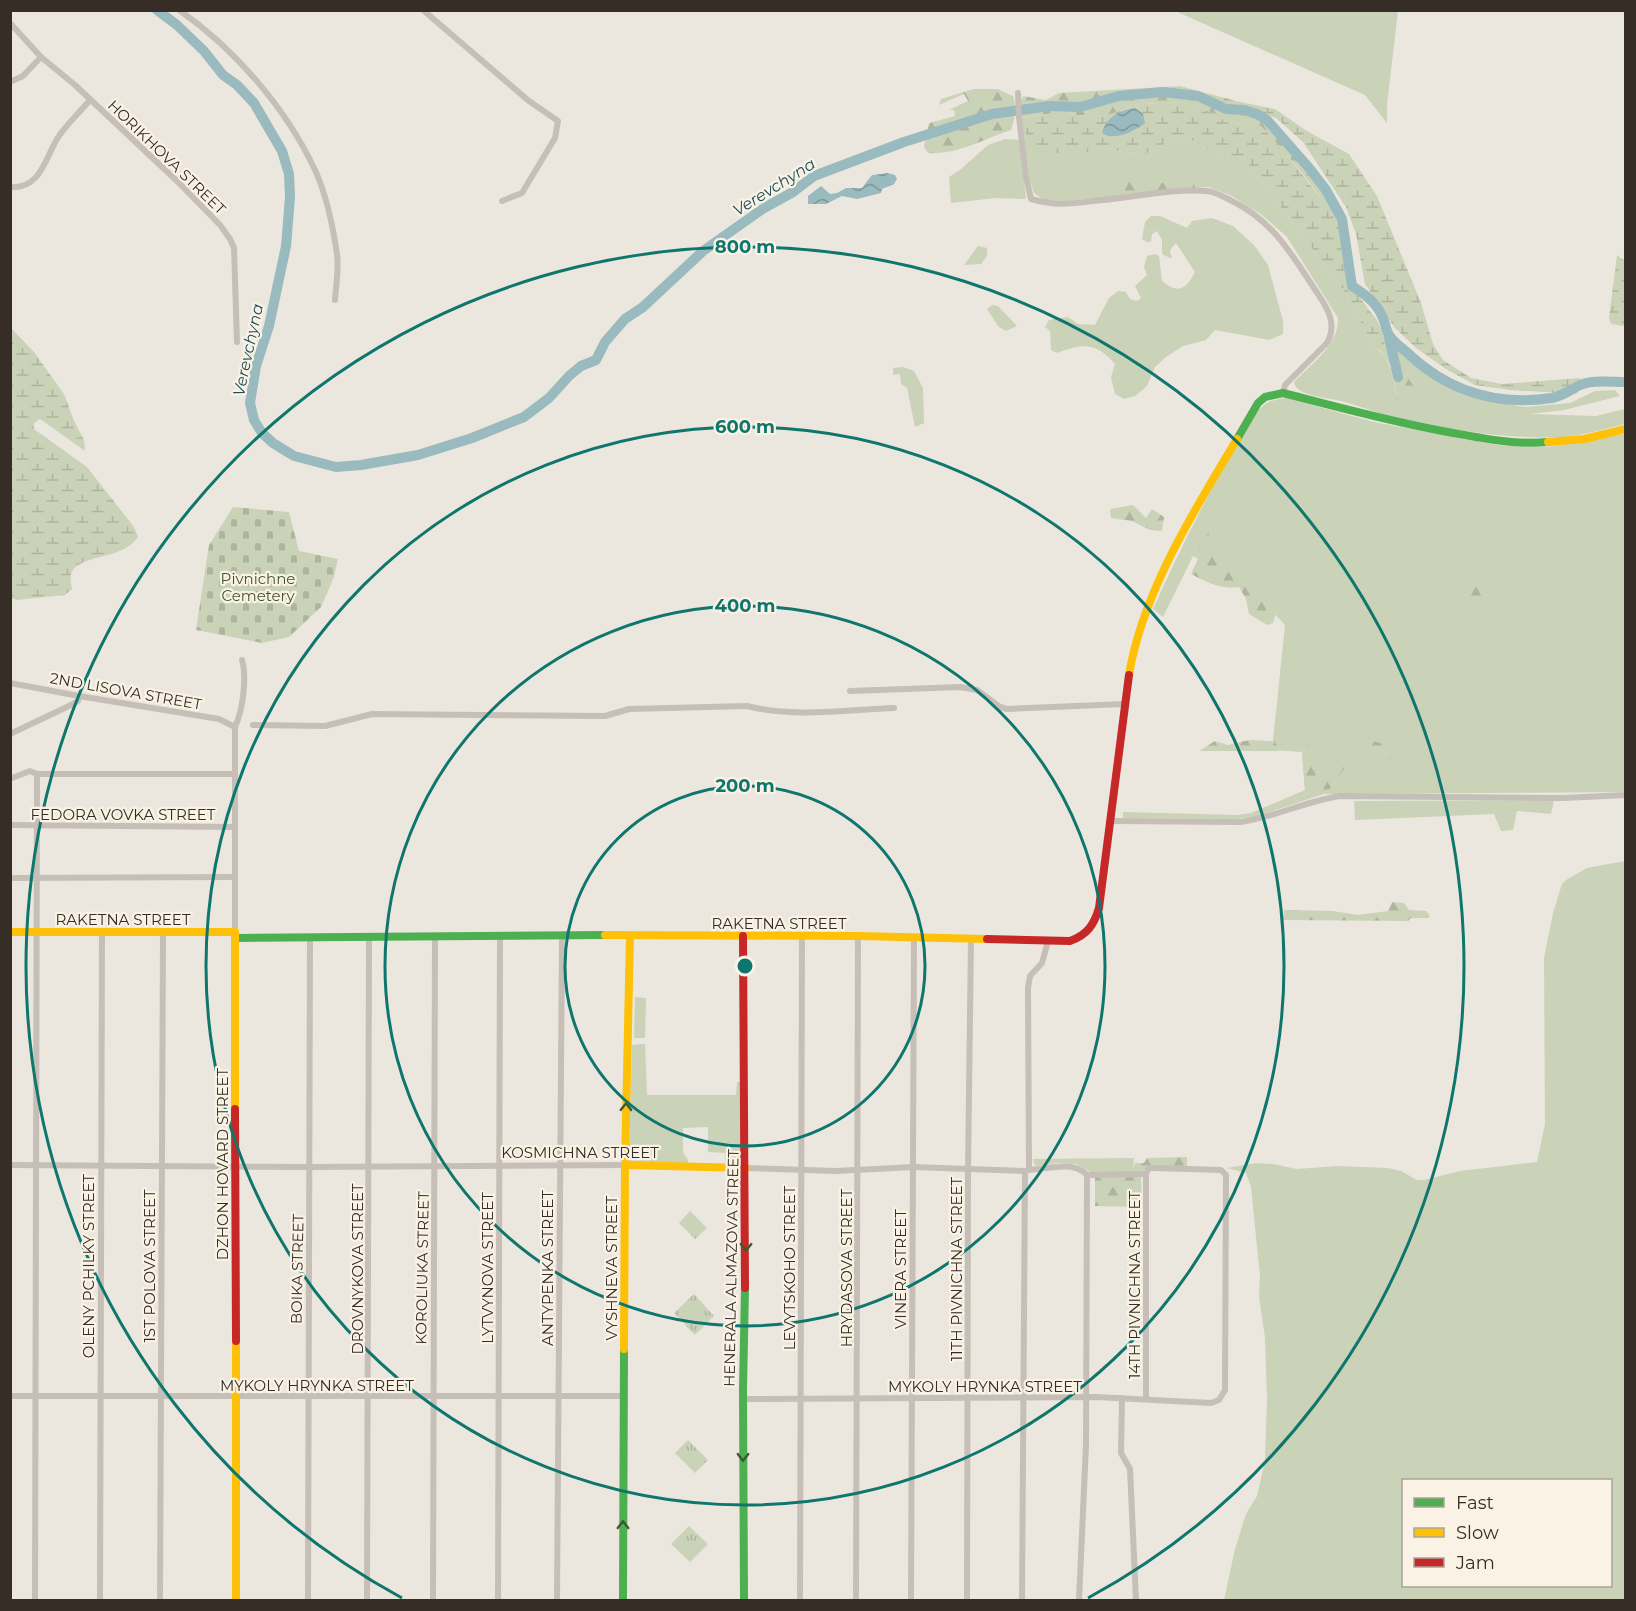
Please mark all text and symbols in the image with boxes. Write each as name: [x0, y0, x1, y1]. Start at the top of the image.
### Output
street label: HORIKHOVA STREET: [104, 96, 230, 219]
water label: Verevchyna: [729, 154, 819, 220]
text: 800 m: [715, 236, 775, 258]
water label: Verevchyna: [229, 302, 267, 398]
text: 600 m: [715, 416, 775, 438]
park label: Pivnichne Cemetery: [221, 569, 295, 605]
text: 400 m: [715, 595, 775, 617]
street label: 2ND LISOVA STREET: [49, 668, 204, 714]
text: 200 m: [715, 775, 775, 797]
street label: FEDORA VOVKA STREET: [31, 805, 216, 824]
street label: RAKETNA STREET: [55, 910, 191, 929]
street label: RAKETNA STREET: [711, 914, 847, 933]
centre of rings: [735, 956, 755, 976]
street label: DZHON HOVARD STREET: [213, 1067, 232, 1260]
one-way arrow: [620, 1102, 632, 1111]
street label: KOSMICHNA STREET: [501, 1143, 659, 1162]
street label: HENERALA ALMAZOVA STREET: [719, 1148, 743, 1387]
street label: OLENY PCHILKY STREET: [79, 1173, 98, 1358]
street label: 11TH PIVNICHNA STREET: [947, 1176, 966, 1361]
street label: DROVNYKOVA STREET: [348, 1183, 367, 1355]
street label: LEVYTSKOHO STREET: [780, 1185, 799, 1350]
street label: HRYDASOVA STREET: [837, 1188, 856, 1347]
street label: 1ST POLOVA STREET: [140, 1189, 159, 1343]
street label: ANTYPENKA STREET: [538, 1190, 557, 1346]
street label: KOROLIUKA STREET: [411, 1191, 433, 1345]
street label: 14TH PIVNICHNA STREET: [1125, 1191, 1144, 1379]
street label: LYTVYNOVA STREET: [478, 1192, 497, 1344]
street label: VYSHNEVA STREET: [602, 1195, 621, 1340]
street label: VINERA STREET: [891, 1209, 910, 1329]
street label: BOIKA STREET: [287, 1213, 307, 1324]
one-way arrow: [740, 1243, 752, 1252]
street label: MYKOLY HRYNKA STREET: [220, 1376, 414, 1395]
street label: MYKOLY HRYNKA STREET: [888, 1377, 1082, 1396]
one-way arrow: [737, 1453, 749, 1462]
legend: [1402, 1479, 1612, 1587]
text: Fast: [1456, 1492, 1494, 1514]
one-way arrow: [617, 1521, 629, 1530]
text: Slow: [1456, 1522, 1499, 1544]
text: Jam: [1455, 1552, 1495, 1574]

